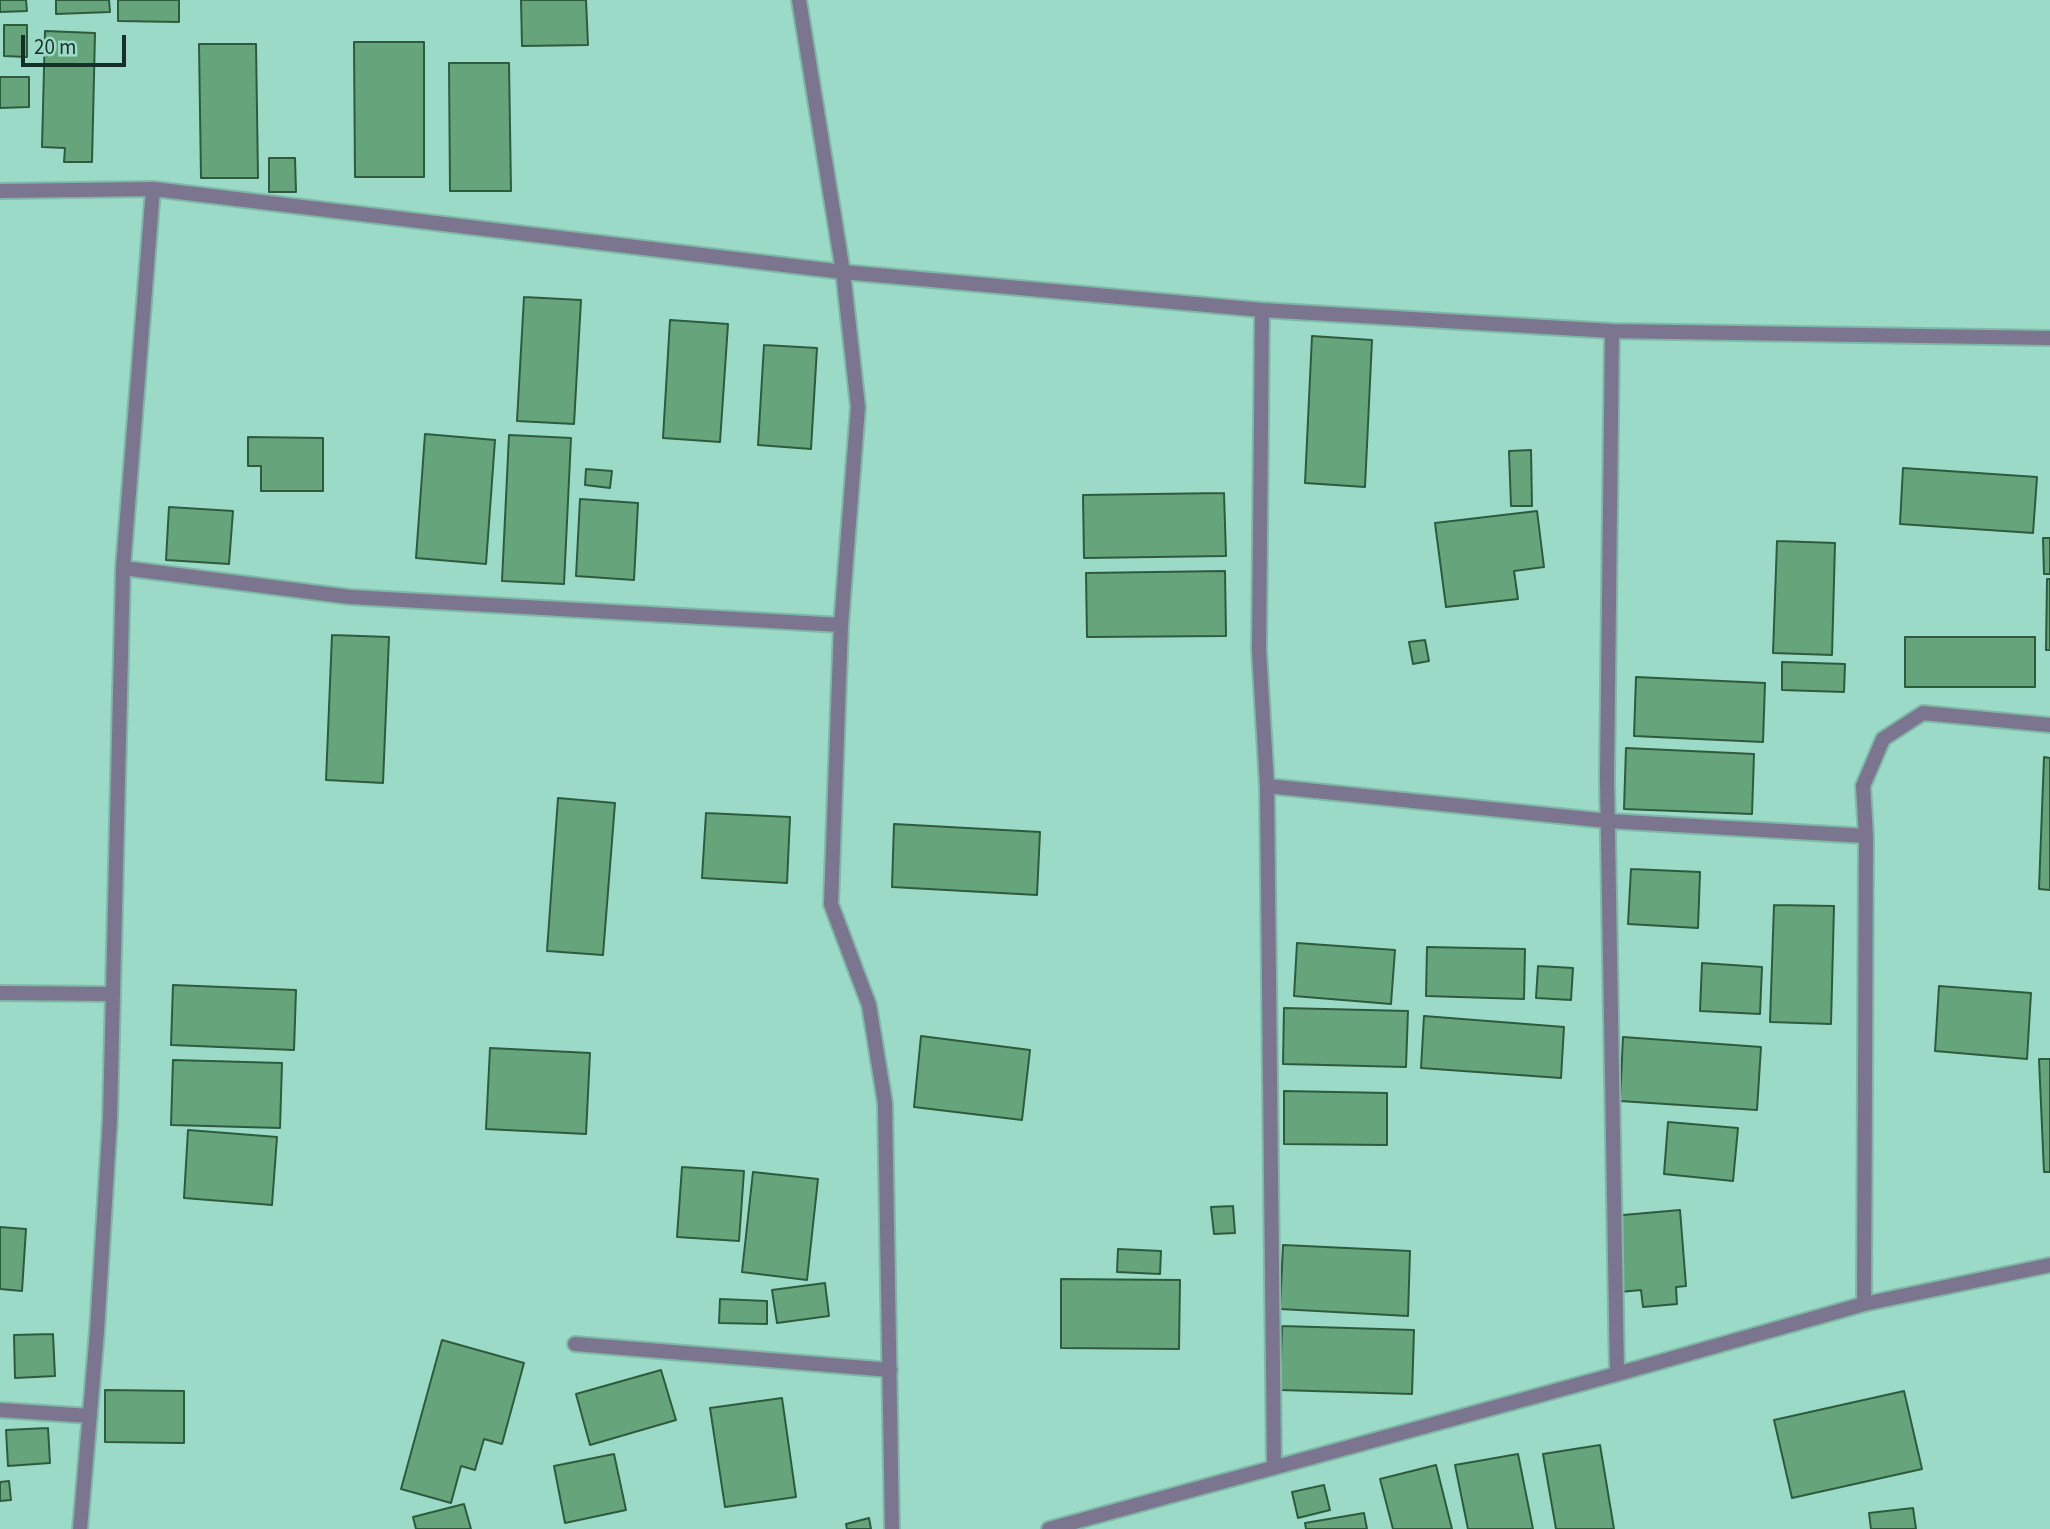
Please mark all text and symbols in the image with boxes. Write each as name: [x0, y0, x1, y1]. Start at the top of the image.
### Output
scale bar: [24, 21, 130, 65]
text: 20 m: [34, 32, 76, 62]

